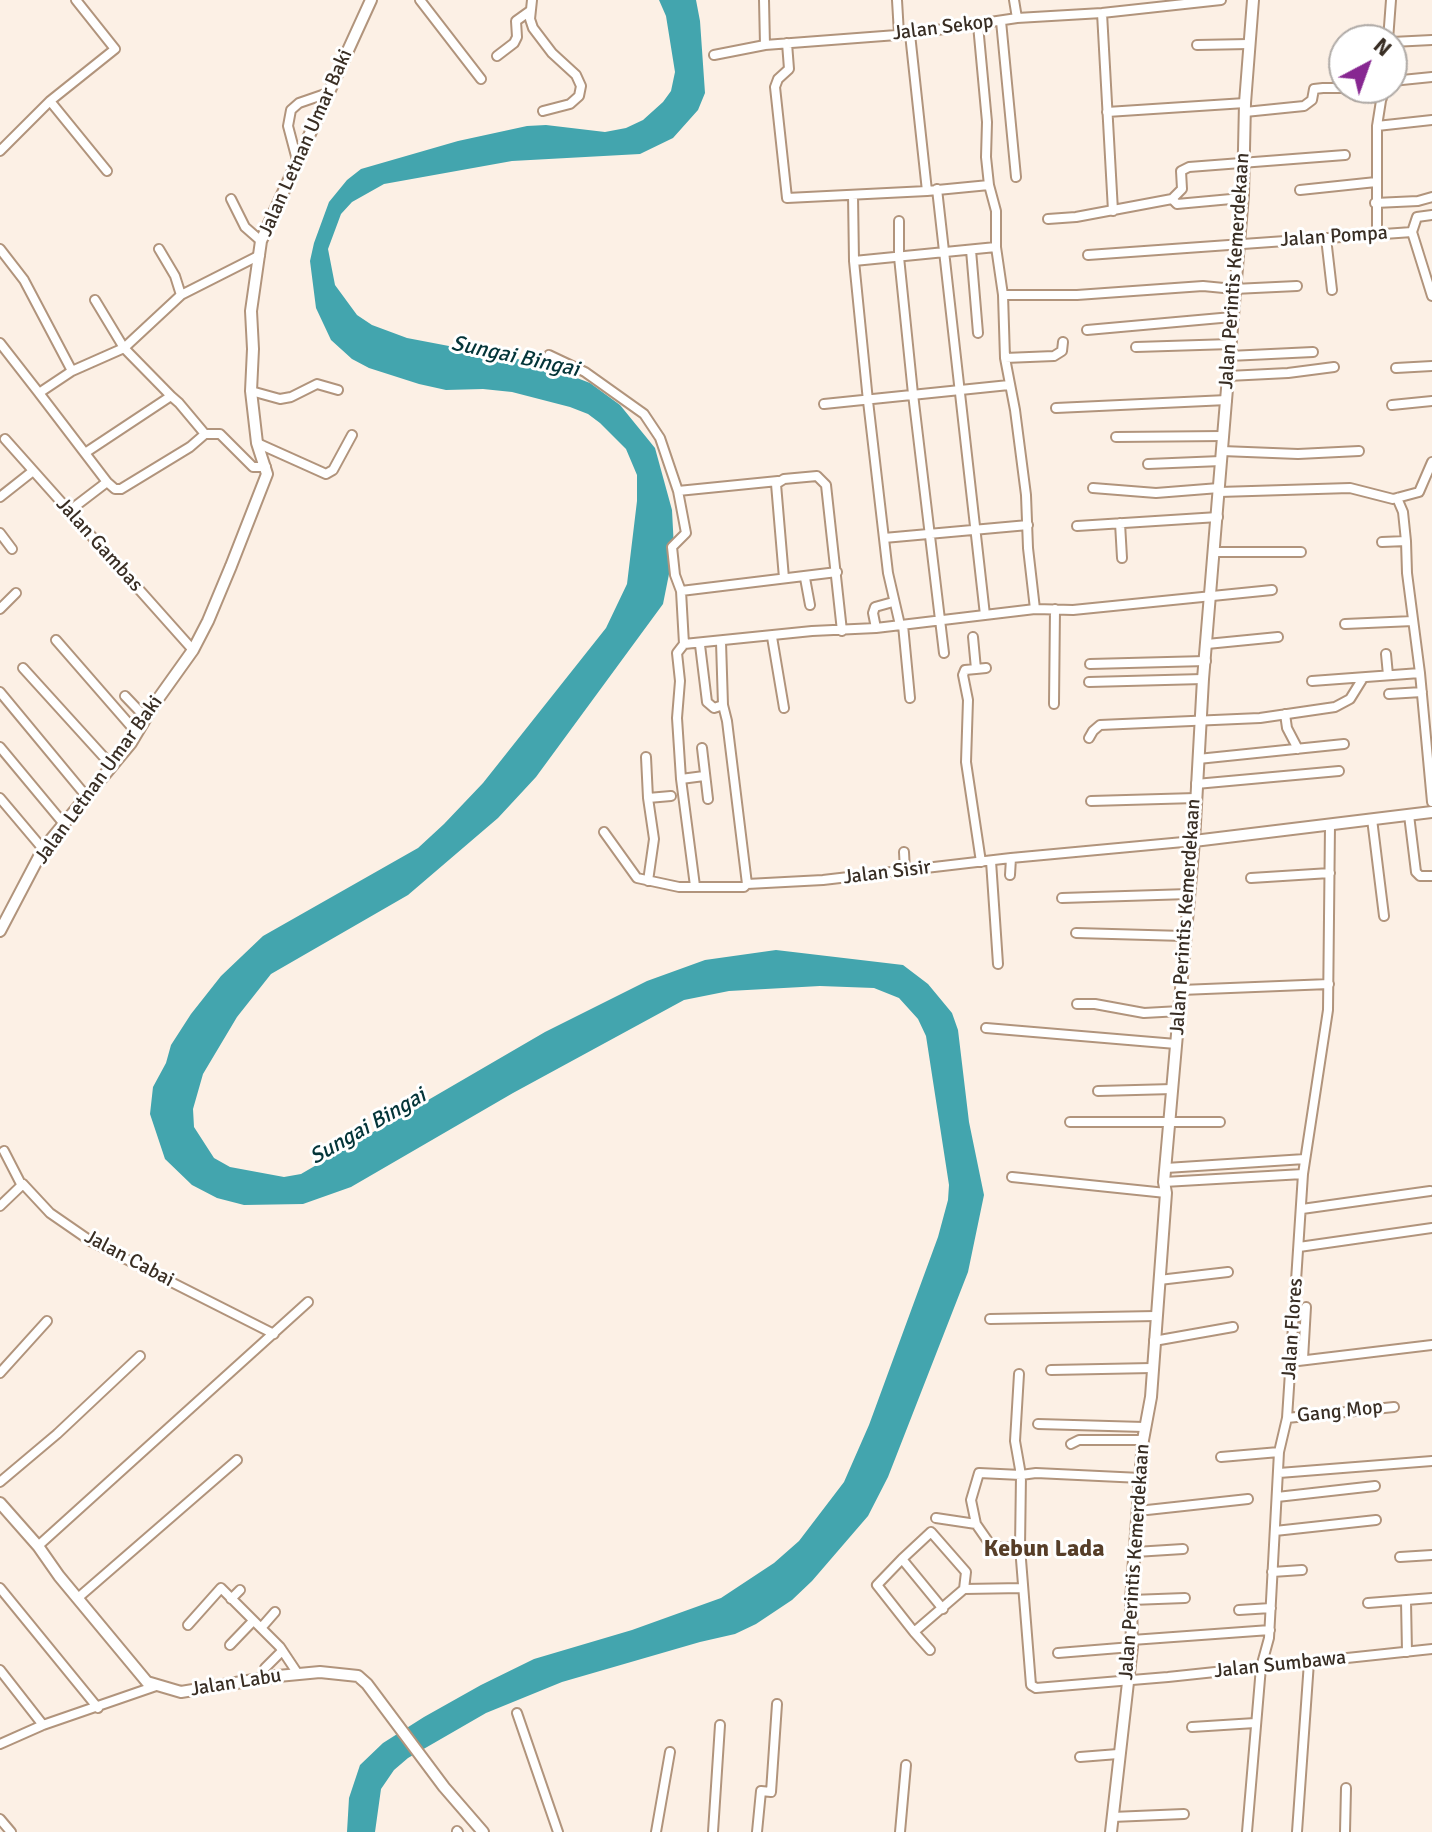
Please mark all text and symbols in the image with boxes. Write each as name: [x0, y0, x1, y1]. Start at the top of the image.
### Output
street label: Jalan Sekop: [891, 10, 995, 46]
north arrow: [1328, 24, 1408, 104]
text: N: [1368, 32, 1397, 62]
street label: Jalan Letnan Umar Baki: [254, 46, 358, 240]
street label: Jalan Perintis Kemerdekaan: [1215, 152, 1255, 390]
street label: Jalan Pompa: [1279, 221, 1389, 253]
water label: Sungai Bingai: [449, 331, 581, 383]
street label: Jalan Gambas: [50, 493, 148, 597]
street label: Jalan Letnan Umar Baki: [30, 691, 168, 869]
street label: Jalan Perintis Kemerdekaan: [1166, 798, 1206, 1036]
street label: Jalan Sisir: [842, 856, 932, 890]
water label: Sungai Bingai: [305, 1083, 431, 1171]
street label: Jalan Cabai: [80, 1225, 178, 1293]
street label: Jalan Flores: [1277, 1277, 1309, 1381]
street label: Gang Mop: [1296, 1396, 1384, 1428]
street label: Jalan Perintis Kemerdekaan: [1115, 1443, 1155, 1681]
district label: Kebun Lada: [984, 1536, 1104, 1564]
street label: Jalan Sumbawa: [1213, 1646, 1347, 1684]
street label: Jalan Labu: [189, 1664, 283, 1702]

